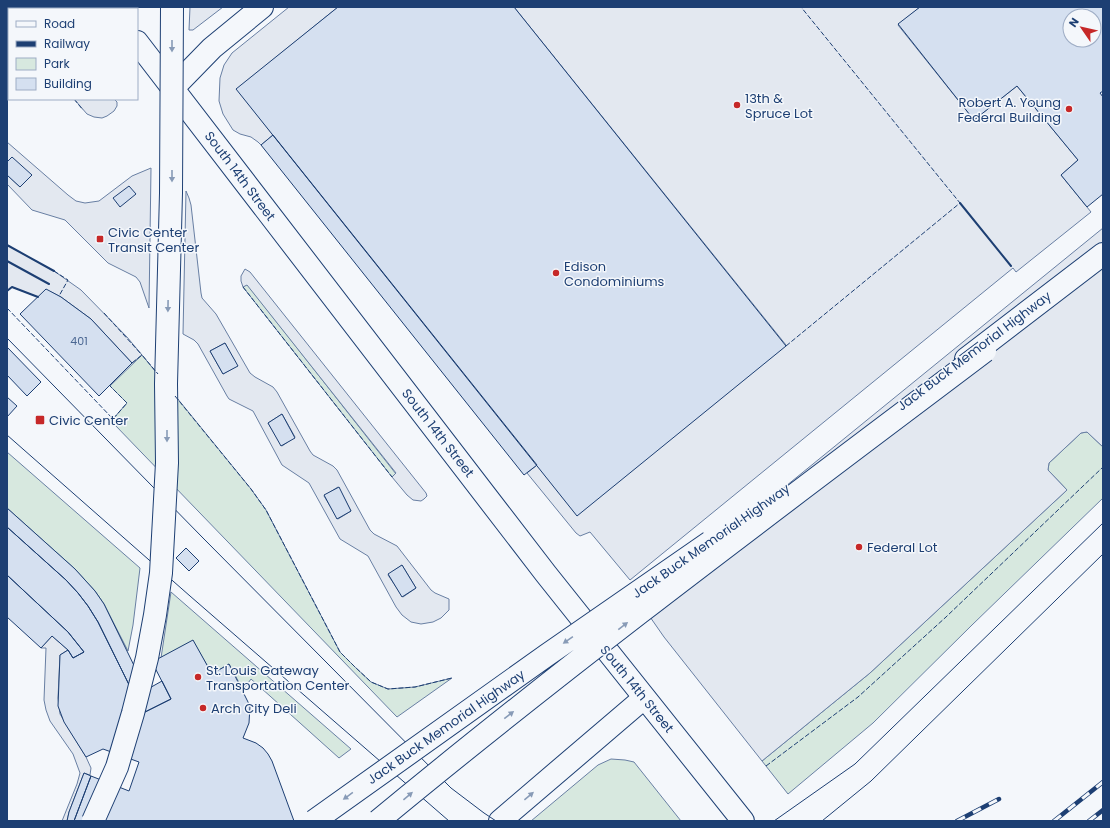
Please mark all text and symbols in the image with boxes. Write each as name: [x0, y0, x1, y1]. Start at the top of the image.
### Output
legend: [8, 8, 138, 100]
north arrow: [1062, 8, 1102, 48]
text: Road: [44, 15, 75, 32]
text: N: [1065, 15, 1083, 30]
text: Railway: [44, 35, 90, 52]
one-way arrow: [169, 40, 175, 53]
text: Park: [44, 55, 71, 72]
text: Building: [44, 75, 92, 92]
place label: 13th & Spruce Lot: [745, 89, 813, 123]
place label: Robert A. Young Federal Building: [957, 93, 1061, 127]
marker: 13th & Spruce Lot: [732, 100, 742, 110]
marker: Robert A. Young Federal Building: [1064, 104, 1074, 114]
street label: South 14th Street: [200, 127, 280, 225]
one-way arrow: [169, 170, 175, 183]
place label: Civic Center Transit Center: [108, 223, 199, 257]
marker: Civic Center Transit Center: [95, 234, 105, 244]
place label: Edison Condominiums: [564, 257, 665, 291]
marker: Edison Condominiums: [551, 268, 561, 278]
street label: Jack Buck Memorial Highway: [893, 286, 1056, 415]
one-way arrow: [165, 300, 171, 313]
house number: 401: [70, 333, 88, 349]
street label: South 14th Street: [397, 385, 479, 482]
place label: Civic Center: [49, 411, 128, 430]
marker: Civic Center: [34, 414, 46, 426]
one-way arrow: [164, 430, 170, 443]
street label: Jack Buck Memorial Highway: [628, 479, 794, 603]
place label: Federal Lot: [867, 538, 938, 557]
marker: Federal Lot: [854, 542, 864, 552]
one-way arrow: [618, 622, 629, 631]
one-way arrow: [563, 636, 573, 644]
street label: South 14th Street: [596, 641, 678, 737]
place label: St. Louis Gateway Transportation Center: [206, 661, 350, 695]
street label: Jack Buck Memorial Highway: [363, 665, 529, 789]
marker: St. Louis Gateway Transportation Center: [193, 672, 203, 682]
place label: Arch City Deli: [211, 699, 297, 718]
marker: Arch City Deli: [198, 703, 208, 713]
one-way arrow: [504, 710, 515, 719]
one-way arrow: [524, 791, 535, 800]
one-way arrow: [343, 792, 353, 800]
one-way arrow: [403, 792, 414, 801]

